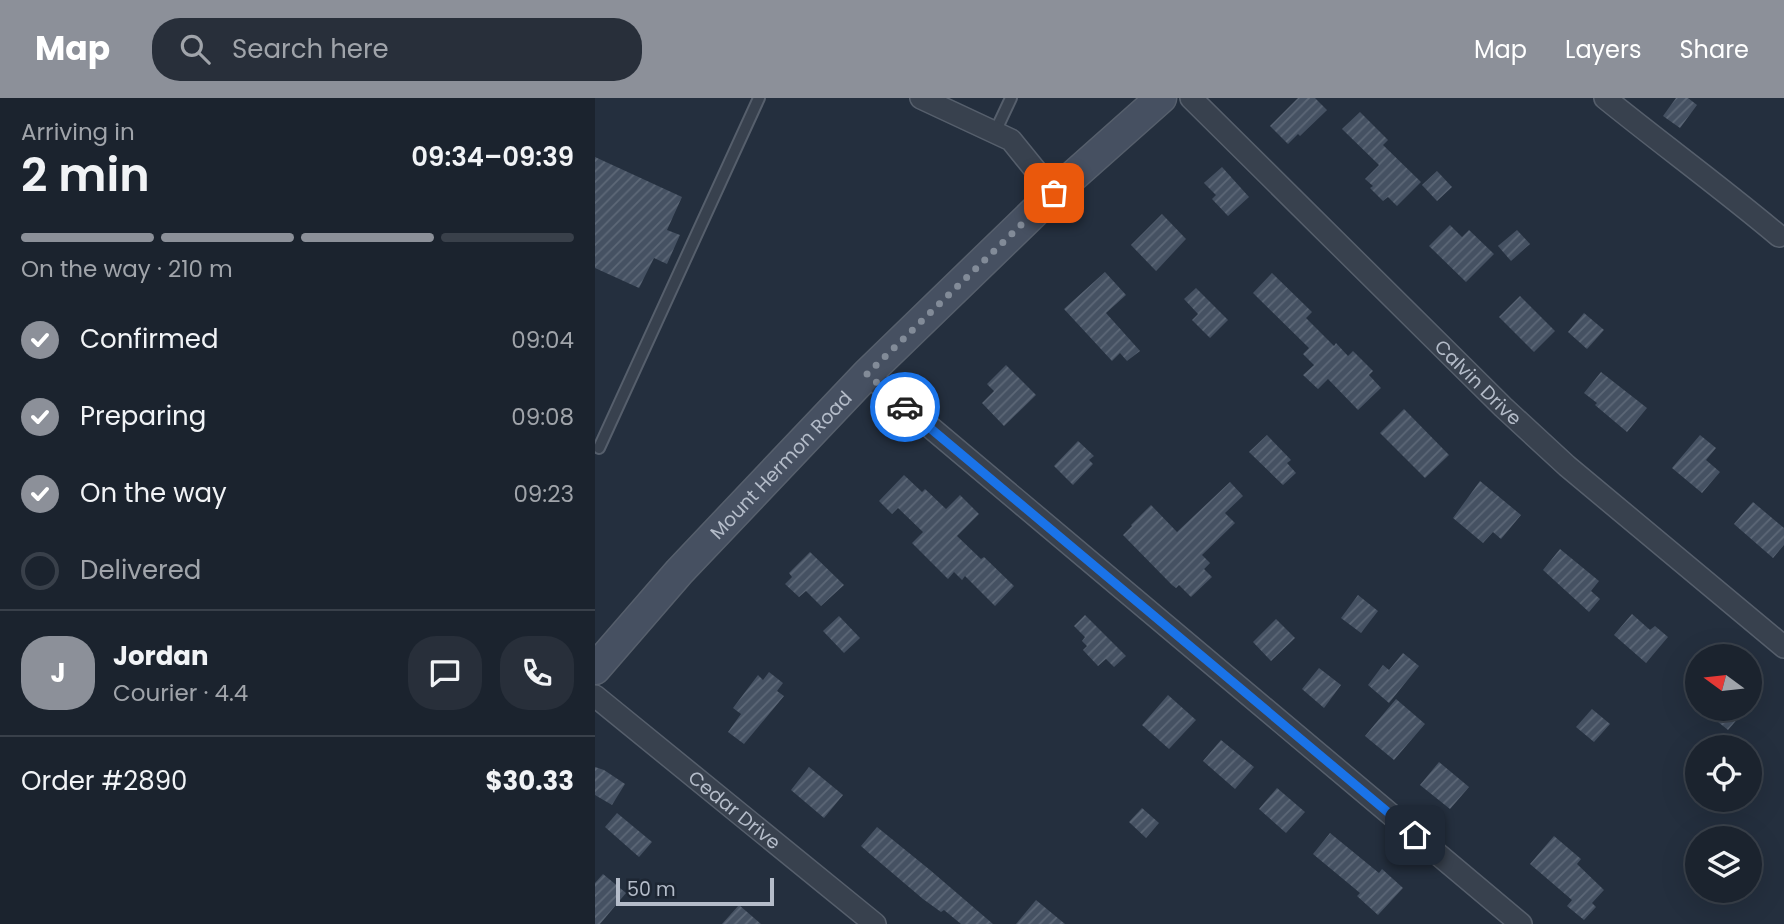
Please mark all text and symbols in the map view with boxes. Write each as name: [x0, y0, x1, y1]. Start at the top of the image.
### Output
search box: [152, 18, 642, 81]
text: Map: [35, 25, 110, 72]
icon: search: [176, 30, 214, 68]
text: Search here: [232, 31, 389, 67]
text: Map: [1474, 33, 1527, 66]
text: Layers: [1565, 33, 1641, 66]
text: Share: [1679, 33, 1749, 66]
text: Arriving in: [21, 116, 135, 148]
text: 09:34–09:39: [411, 139, 574, 175]
text: 2 min: [21, 143, 150, 207]
pin: [1024, 163, 1084, 223]
icon: bag: [1035, 174, 1073, 212]
text: On the way · 210 m: [21, 253, 233, 285]
icon: check: [21, 321, 59, 359]
text: Confirmed: [80, 321, 218, 357]
text: 09:04: [511, 324, 574, 356]
street label: Calvin Drive: [1429, 333, 1528, 431]
courier: [870, 372, 940, 442]
street label: Mount Hermon Road: [704, 385, 858, 545]
icon: car: [886, 388, 924, 426]
icon: check: [21, 398, 59, 436]
text: Preparing: [80, 398, 206, 434]
text: 09:08: [511, 401, 574, 433]
icon: check: [21, 475, 59, 513]
text: On the way: [80, 475, 227, 511]
text: 09:23: [513, 478, 574, 510]
text: Delivered: [80, 552, 201, 588]
button: chat: [408, 636, 482, 710]
button: phone: [500, 636, 574, 710]
text: Jordan: [113, 638, 209, 674]
north arrow: [1685, 644, 1762, 721]
map controls: [1685, 644, 1762, 903]
text: J: [50, 655, 66, 691]
text: Courier · 4.4: [113, 677, 248, 709]
button: locate: [1685, 735, 1762, 812]
text: Order #2890: [21, 763, 187, 799]
text: $30.33: [485, 763, 574, 799]
street label: Cedar Drive: [683, 764, 787, 855]
pin: [1385, 805, 1445, 865]
icon: home: [1396, 816, 1434, 854]
button: layers: [1685, 826, 1762, 903]
scale bar: [616, 875, 773, 907]
text: 50 m: [627, 876, 676, 903]

